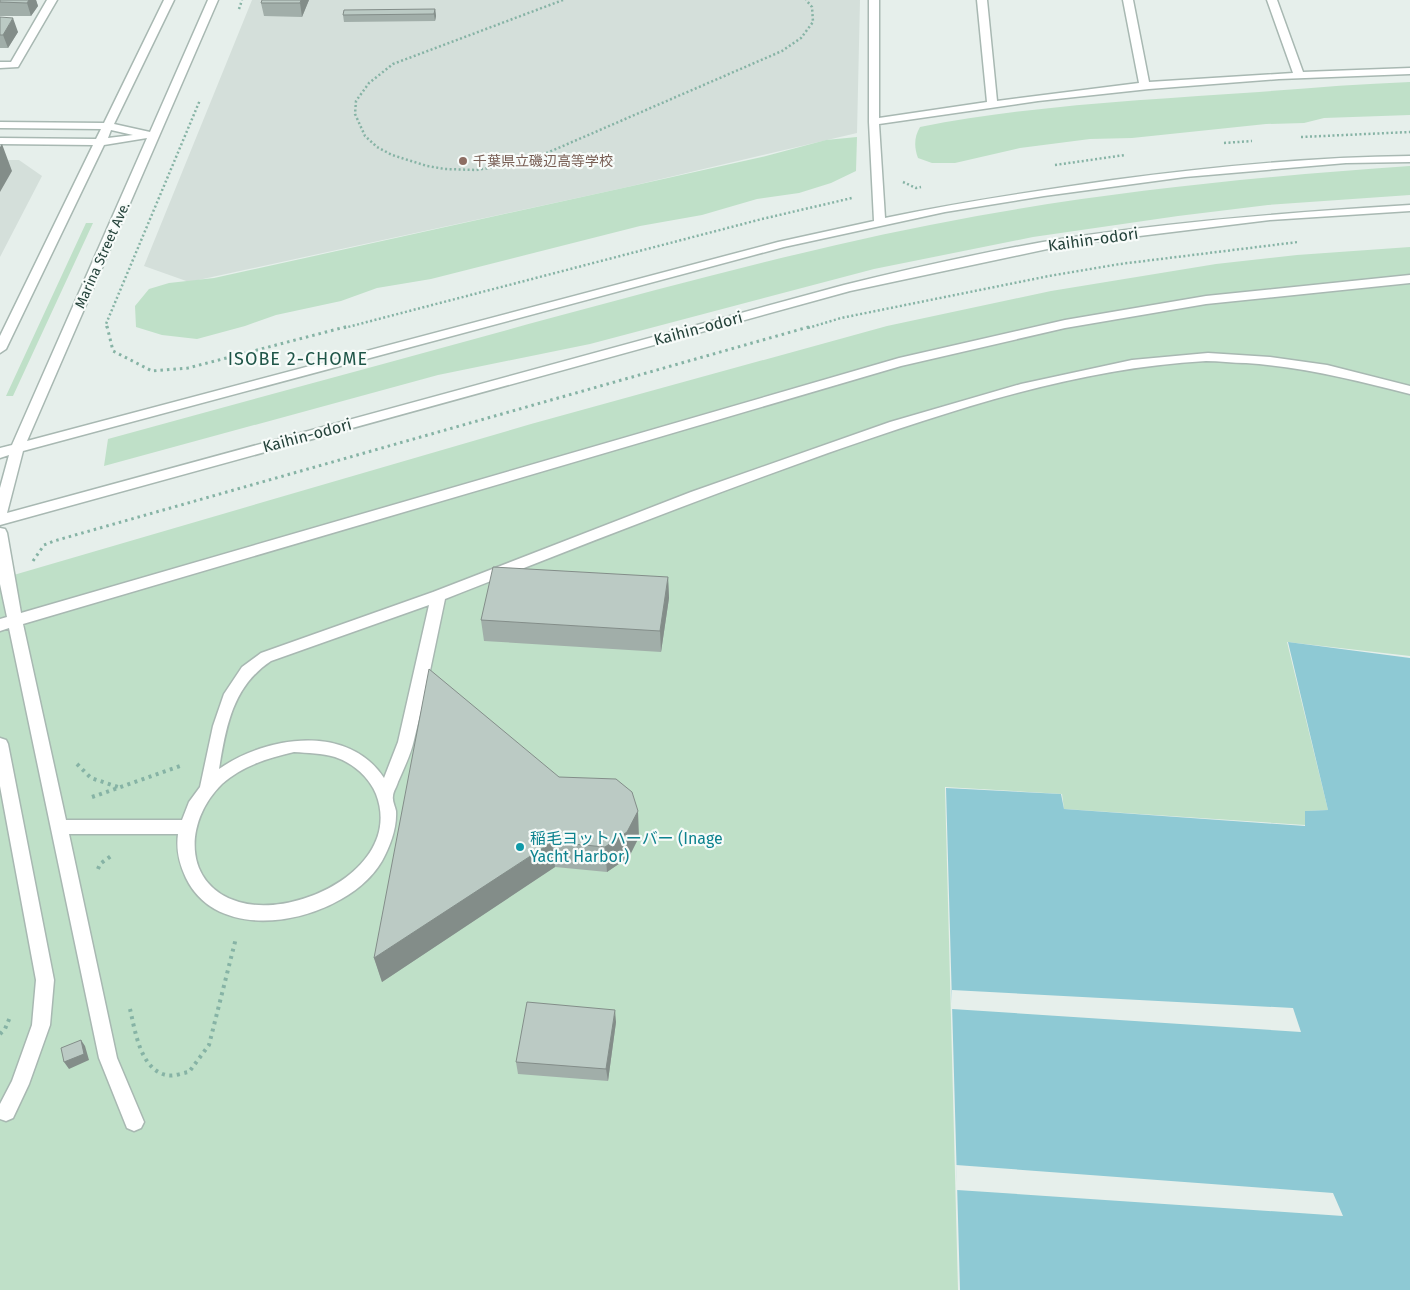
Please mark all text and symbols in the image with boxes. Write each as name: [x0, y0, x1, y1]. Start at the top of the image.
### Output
place label: 千葉県立磯辺高等学校: [473, 153, 613, 170]
marker: 千葉県立磯辺高等学校: [457, 155, 469, 167]
street label: Marina Street Ave.: [71, 199, 134, 311]
street label: Kaihin-odori: [1047, 224, 1140, 255]
street label: Kaihin-odori: [652, 308, 745, 349]
district label: ISOBE 2-CHOME: [228, 348, 368, 370]
street label: Kaihin-odori: [261, 415, 354, 456]
place label: 稲毛ヨットハーバー (Inage Yacht Harbor): [530, 829, 723, 866]
marker: 稲毛ヨットハーバー (Inage Yacht Harbor): [514, 841, 526, 853]

